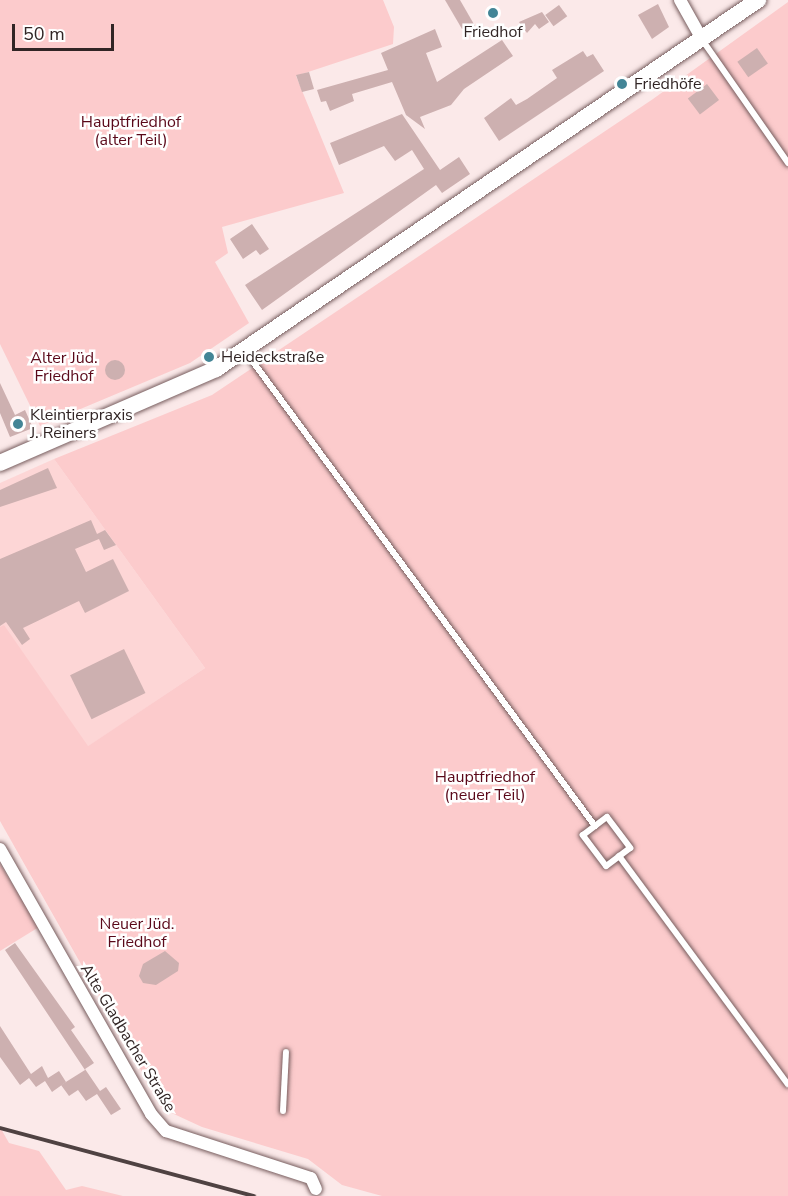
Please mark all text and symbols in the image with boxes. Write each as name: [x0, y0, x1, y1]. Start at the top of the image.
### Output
marker: Friedhof: [486, 6, 500, 20]
scale bar: [15, 12, 117, 50]
text: 50 m: [23, 22, 65, 46]
place label: Friedhof: [463, 22, 523, 42]
place label: Friedhöfe: [634, 74, 701, 94]
marker: Friedhöfe: [615, 77, 629, 91]
park label: Hauptfriedhof (alter Teil): [81, 112, 181, 150]
place label: Heideckstraße: [221, 347, 324, 367]
park label: Alter Jüd. Friedhof: [30, 348, 98, 386]
marker: Heideckstraße: [202, 350, 216, 364]
place label: Kleintierpraxis J. Reiners: [30, 405, 133, 443]
marker: Kleintierpraxis J. Reiners: [11, 417, 25, 431]
park label: Hauptfriedhof (neuer Teil): [435, 767, 535, 805]
park label: Neuer Jüd. Friedhof: [100, 914, 174, 952]
street label: Alte Gladbacher Straße: [76, 961, 180, 1115]

